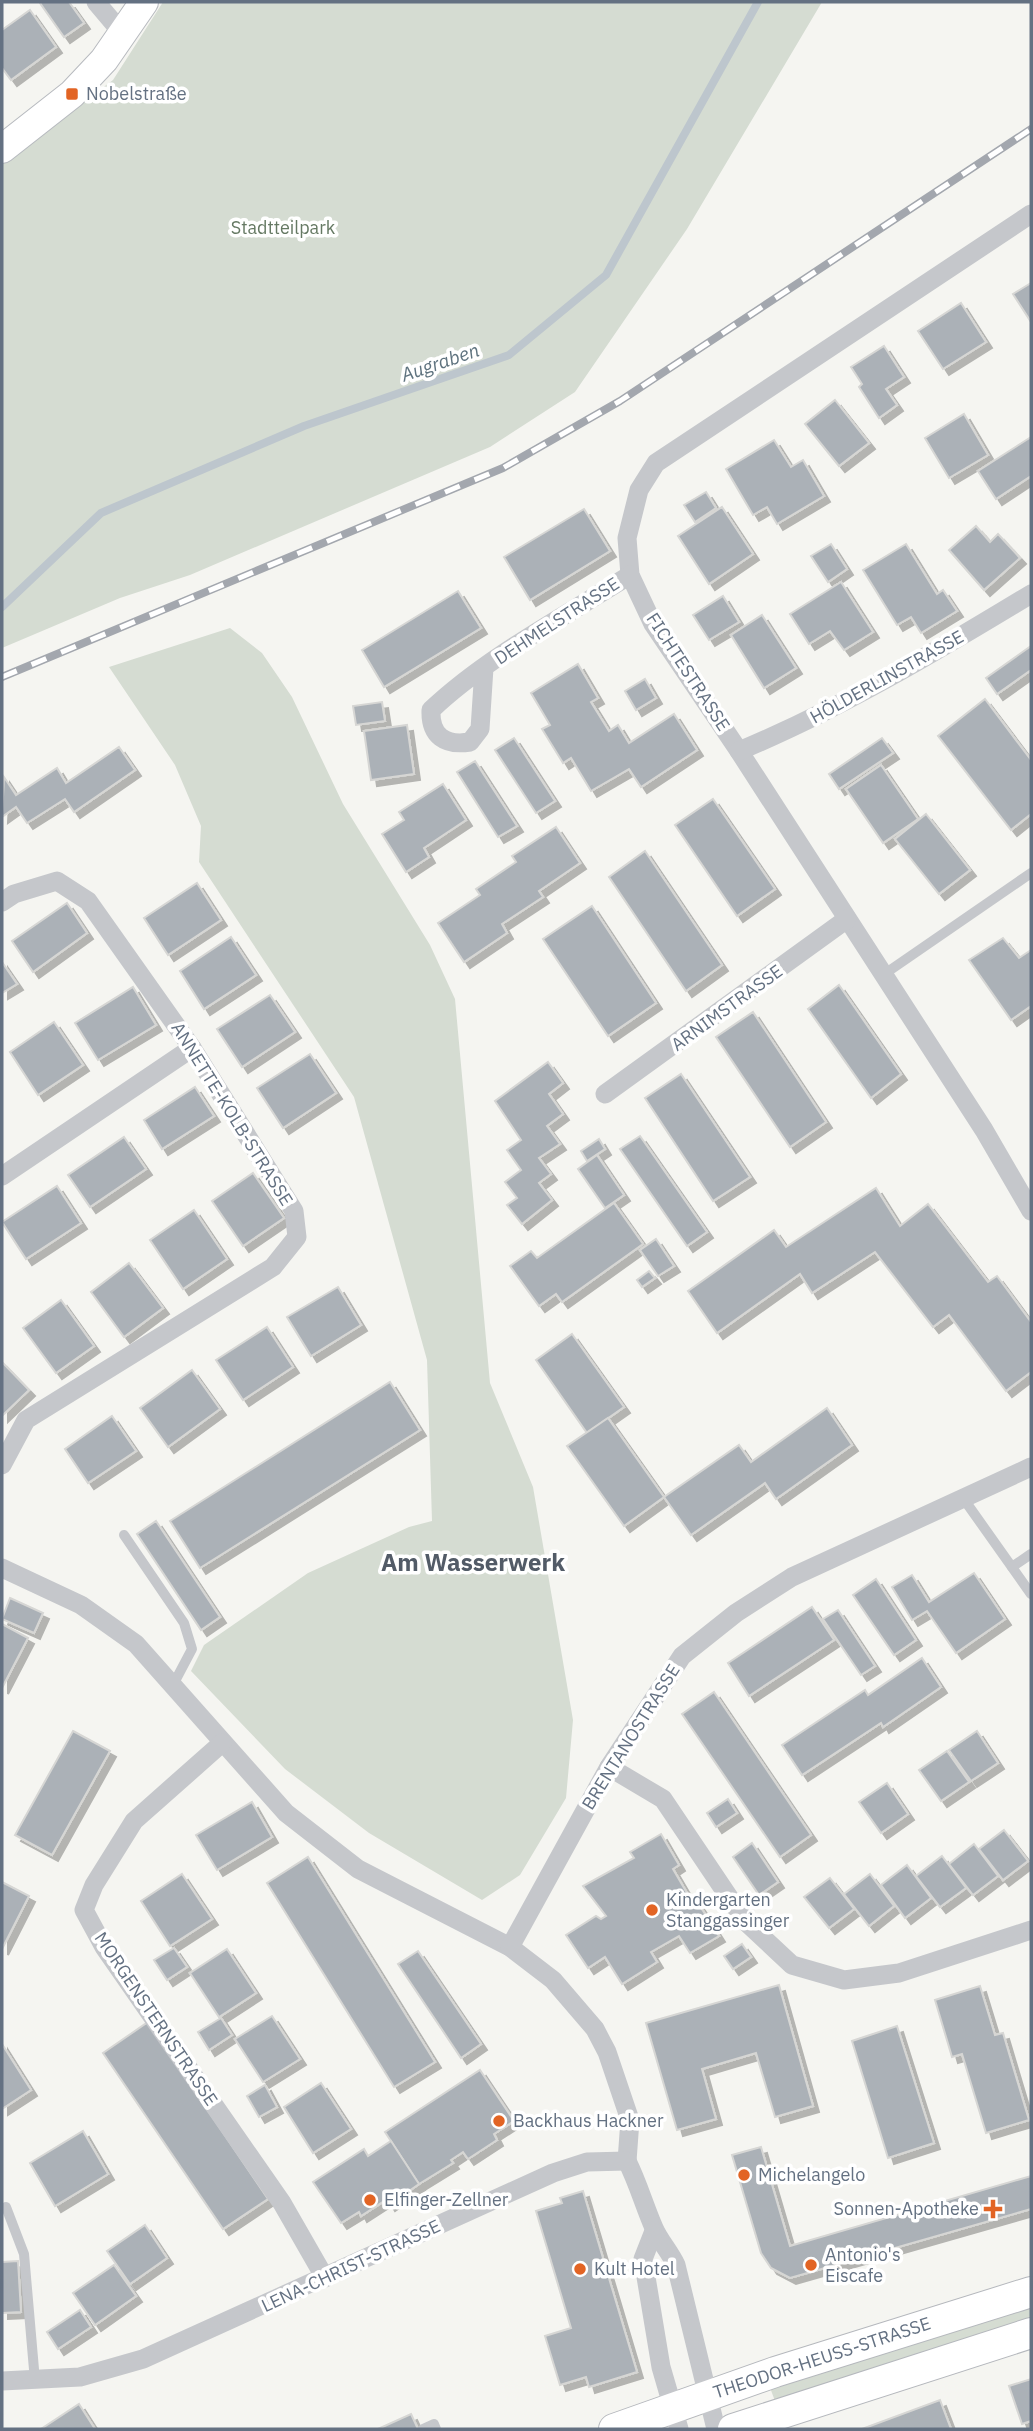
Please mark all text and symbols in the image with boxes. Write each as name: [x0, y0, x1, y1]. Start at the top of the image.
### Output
place label: Nobelstraße: [86, 82, 187, 105]
marker: Nobelstraße: [64, 86, 80, 102]
park label: Stadtteilpark: [231, 216, 336, 239]
water label: Augraben: [397, 337, 482, 387]
street label: DEHMELSTRASSE: [490, 572, 623, 670]
street label: FICHTESTRASSE: [642, 608, 735, 735]
street label: HÖLDERLINSTRASSE: [806, 625, 968, 728]
street label: ARNIMSTRASSE: [666, 959, 787, 1056]
street label: ANNETTE-KOLB-STRASSE: [166, 1018, 298, 1210]
district label: Am Wasserwerk: [381, 1546, 565, 1578]
street label: BRENTANOSTRASSE: [576, 1660, 685, 1814]
place label: Kindergarten Stanggassinger: [666, 1888, 790, 1932]
marker: Kindergarten Stanggassinger: [644, 1902, 660, 1918]
street label: MORGENSTERNSTRASSE: [90, 1928, 223, 2110]
place label: Backhaus Hackner: [513, 2109, 664, 2132]
marker: Backhaus Hackner: [491, 2113, 507, 2129]
place label: Michelangelo: [758, 2163, 865, 2186]
marker: Michelangelo: [736, 2167, 752, 2183]
place label: Elfinger-Zellner: [384, 2188, 509, 2211]
marker: Elfinger-Zellner: [362, 2192, 378, 2208]
place label: Sonnen-Apotheke: [834, 2197, 979, 2220]
marker: Sonnen-Apotheke: [985, 2201, 1001, 2217]
street label: LENA-CHRIST-STRASSE: [258, 2214, 444, 2317]
place label: Antonio's Eiscafe: [825, 2243, 901, 2287]
place label: Kult Hotel: [594, 2257, 675, 2280]
marker: Antonio's Eiscafe: [803, 2257, 819, 2273]
marker: Kult Hotel: [572, 2261, 588, 2277]
street label: THEODOR-HEUSS-STRASSE: [710, 2311, 934, 2404]

